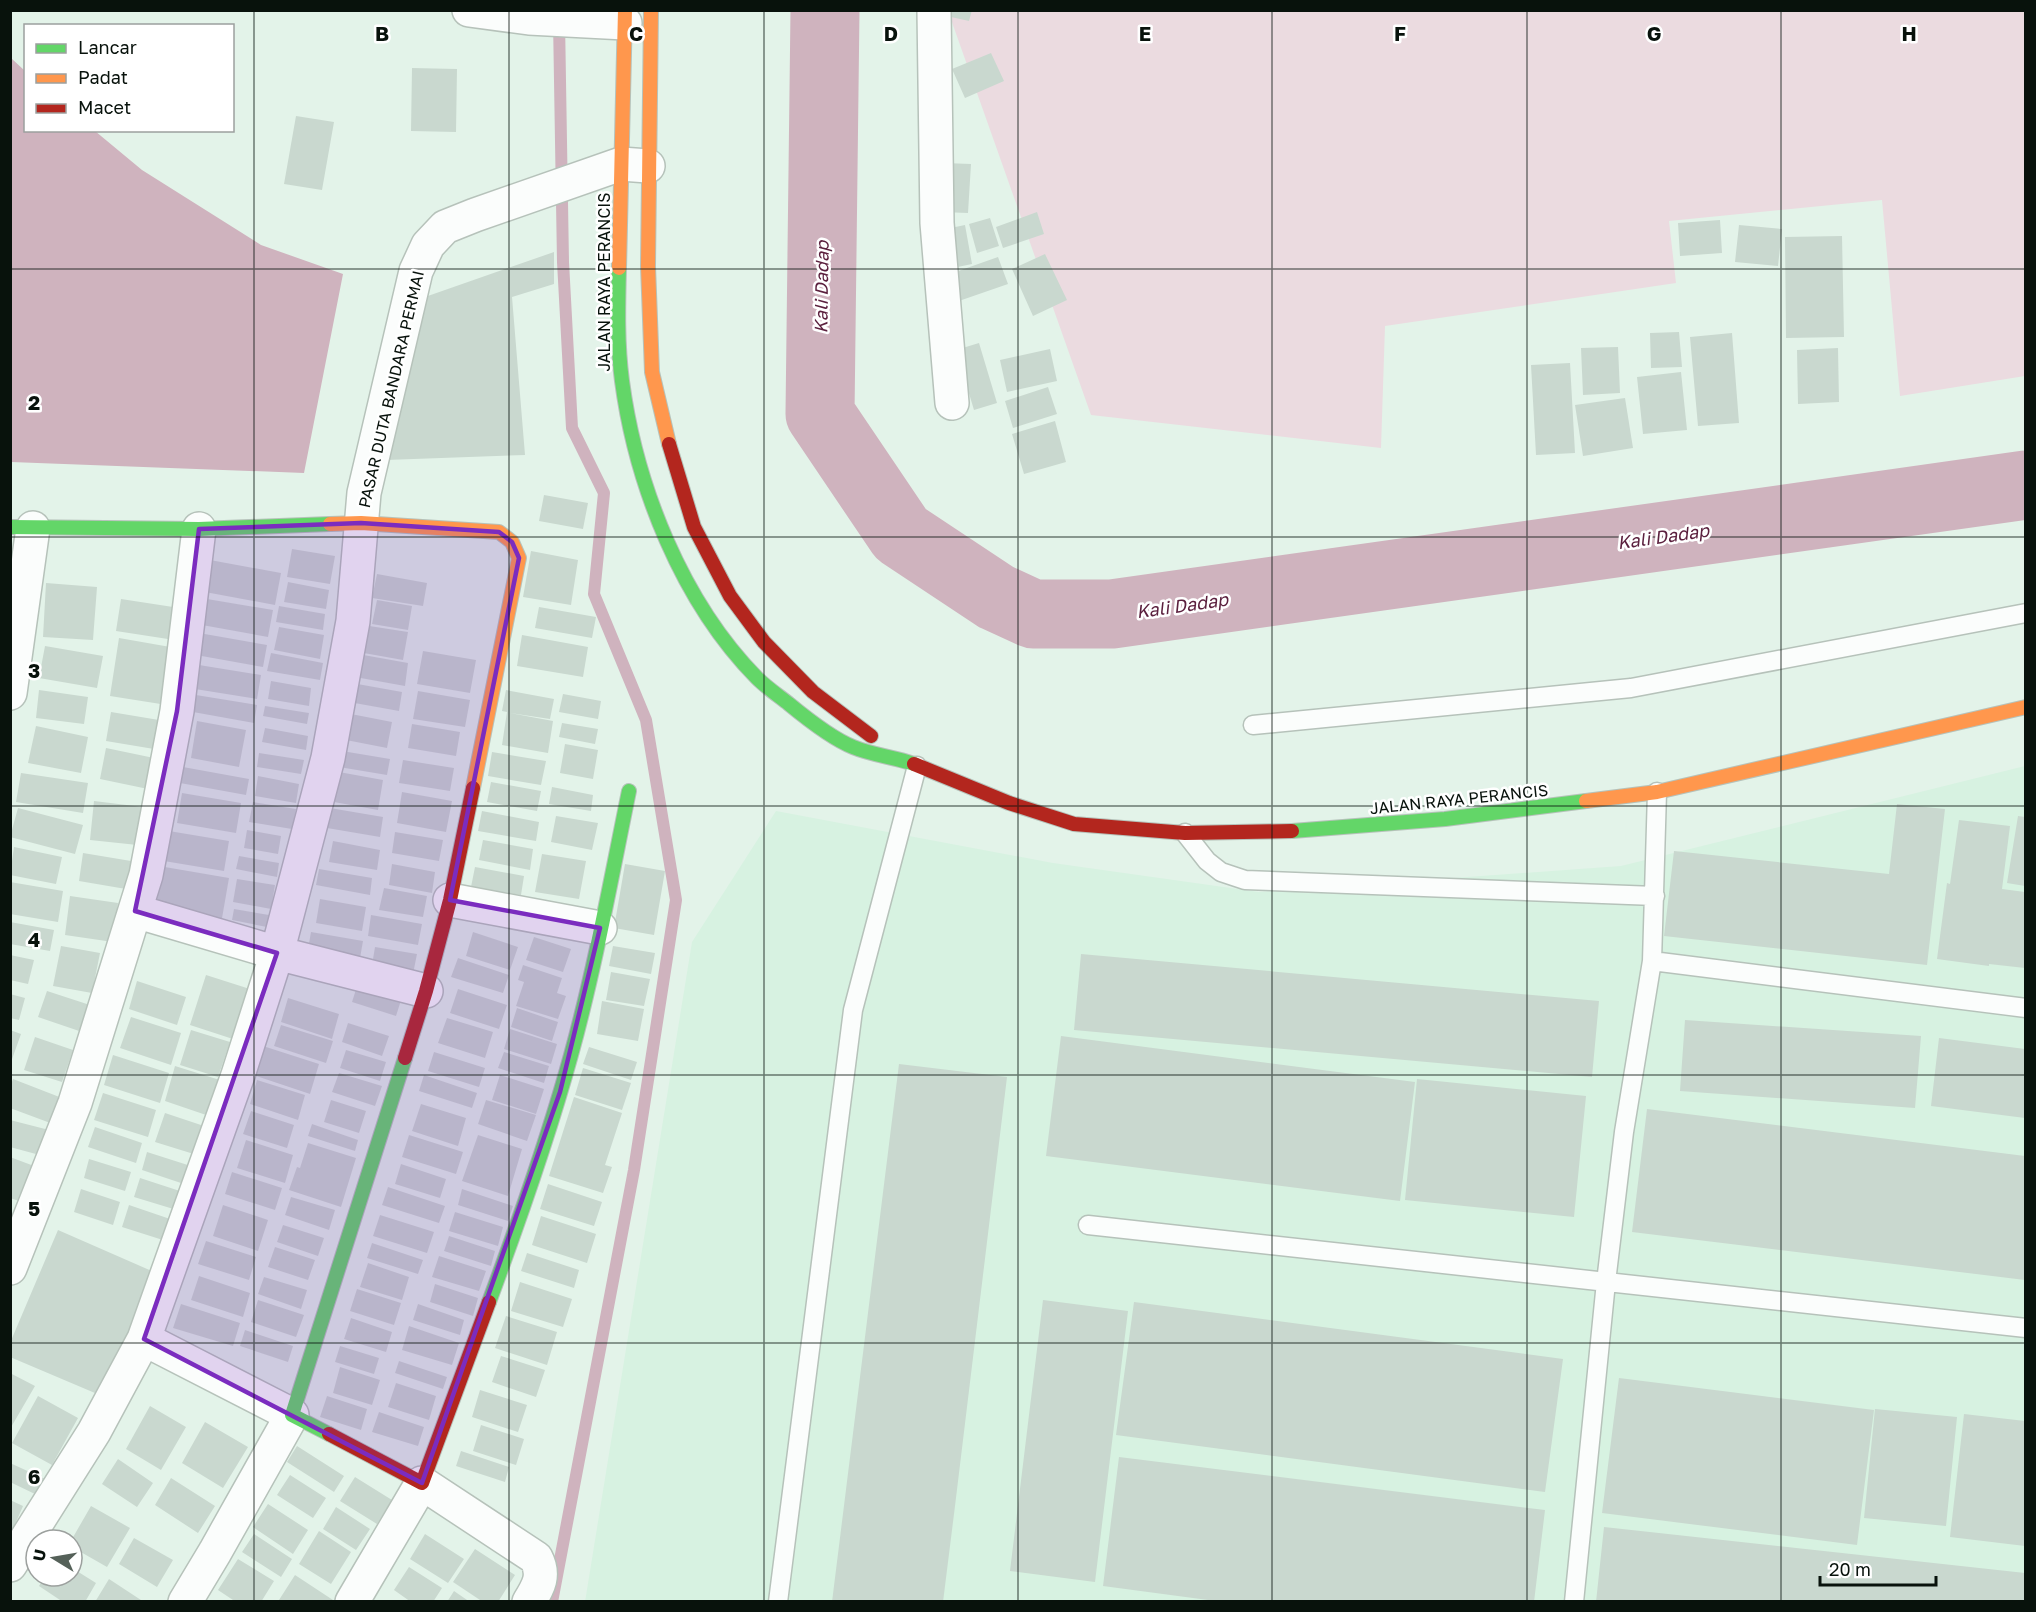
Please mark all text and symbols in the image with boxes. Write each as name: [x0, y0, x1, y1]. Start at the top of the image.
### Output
text: B: [375, 21, 389, 45]
text: C: [629, 21, 643, 45]
text: D: [884, 21, 898, 45]
text: E: [1139, 21, 1151, 45]
text: F: [1394, 21, 1406, 45]
text: G: [1647, 21, 1661, 45]
text: H: [1901, 21, 1917, 45]
legend: [24, 24, 234, 132]
text: Lancar: [78, 36, 137, 58]
text: Padat: [78, 66, 128, 88]
text: Macet: [78, 96, 131, 118]
street label: JALAN RAYA PERANCIS: [594, 192, 614, 372]
water label: Kali Dadap: [809, 239, 833, 333]
street label: PASAR DUTA BANDARA PERMAI: [354, 268, 428, 510]
text: 2: [28, 390, 40, 414]
water label: Kali Dadap: [1616, 518, 1712, 553]
water label: Kali Dadap: [1135, 587, 1231, 622]
text: 3: [28, 658, 40, 682]
street label: JALAN RAYA PERANCIS: [1369, 780, 1549, 818]
text: 4: [28, 927, 40, 951]
text: 5: [28, 1196, 40, 1220]
text: 6: [28, 1464, 40, 1488]
north arrow: [24, 1528, 84, 1588]
text: U: [28, 1547, 50, 1563]
scale bar: [1820, 1549, 1936, 1587]
text: 20 m: [1829, 1558, 1871, 1580]

